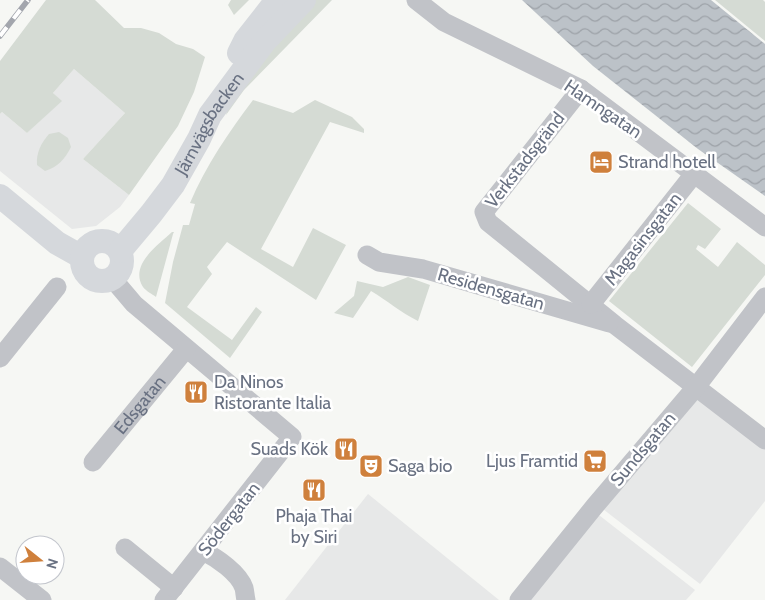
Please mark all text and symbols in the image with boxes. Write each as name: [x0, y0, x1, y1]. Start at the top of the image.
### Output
street label: Järnvägsbacken: [169, 68, 249, 180]
street label: Hamngatan: [560, 75, 646, 143]
street label: Verkstadsgränd: [481, 108, 569, 212]
hotel icon: Strand hotell: [588, 149, 614, 175]
place label: Strand hotell: [618, 151, 717, 173]
street label: Magasinsgatan: [600, 188, 686, 290]
street label: Residensgatan: [435, 263, 547, 315]
street label: Edsgatan: [109, 371, 171, 439]
place label: Da Ninos Ristorante Italia: [214, 371, 331, 414]
restaurant icon: Da Ninos Ristorante Italia: [183, 379, 209, 405]
street label: Sundsgatan: [606, 408, 680, 490]
restaurant icon: Suads Kök: [333, 436, 359, 462]
place label: Suads Kök: [250, 438, 329, 460]
supermarket icon: Ljus Framtid: [582, 448, 608, 474]
place label: Ljus Framtid: [486, 450, 578, 472]
theatre icon: Saga bio: [358, 453, 384, 479]
place label: Saga bio: [388, 455, 453, 477]
restaurant icon: Phaja Thai by Siri: [301, 477, 327, 503]
street label: Södergatan: [193, 478, 265, 560]
place label: Phaja Thai by Siri: [276, 505, 352, 548]
north arrow: [15, 535, 65, 585]
text: N: [42, 556, 62, 571]

